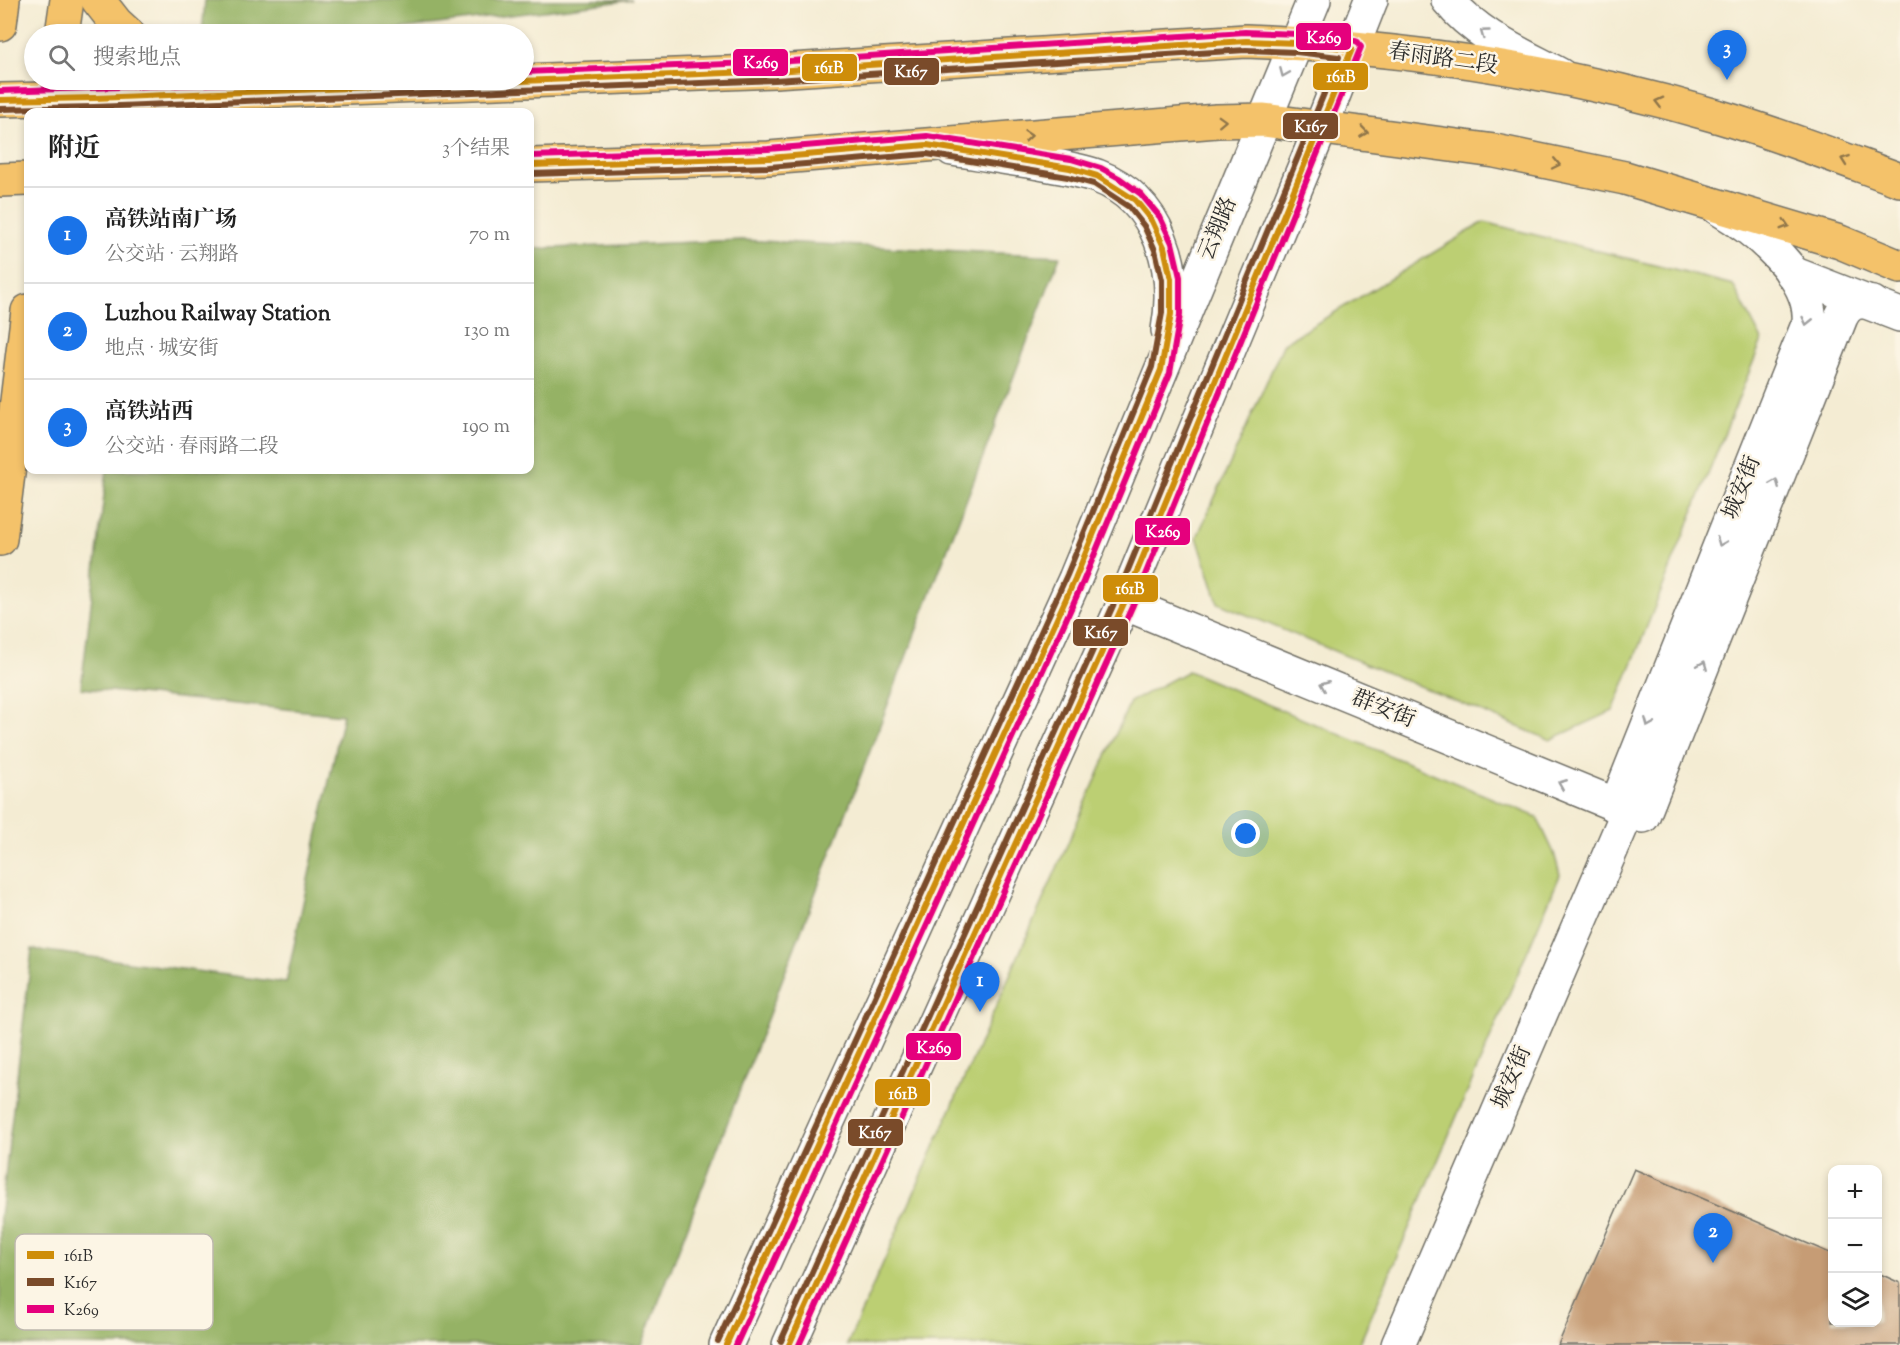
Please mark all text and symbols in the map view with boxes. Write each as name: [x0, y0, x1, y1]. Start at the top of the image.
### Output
line badge: K269: [1295, 22, 1352, 51]
search box: [24, 24, 534, 90]
text: K269: [1307, 28, 1342, 51]
one-way arrow: [1480, 29, 1491, 40]
pin: 3: [1708, 31, 1746, 80]
street label: 春雨路二段: [1386, 37, 1500, 83]
icon: search: [45, 41, 78, 74]
text: 搜索地点: [93, 43, 181, 75]
line badge: K269: [732, 48, 789, 77]
text: K269: [744, 53, 779, 76]
line badge: 161B: [801, 53, 858, 82]
line badge: K167: [883, 57, 940, 86]
text: 161B: [815, 58, 843, 81]
text: K167: [895, 62, 928, 85]
line badge: 161B: [1312, 62, 1369, 91]
one-way arrow: [1279, 67, 1291, 78]
text: 161B: [1327, 67, 1355, 90]
one-way arrow: [1654, 96, 1664, 109]
line badge: K167: [1282, 112, 1339, 140]
one-way arrow: [1217, 115, 1226, 127]
text: K167: [1295, 117, 1328, 140]
one-way arrow: [1359, 126, 1368, 138]
one-way arrow: [1023, 130, 1032, 143]
text: 附近: [48, 131, 100, 168]
text: 3个结果: [442, 135, 510, 164]
one-way arrow: [1840, 154, 1851, 167]
one-way arrow: [1551, 156, 1561, 169]
street label: 云翔路: [1192, 192, 1246, 266]
text: 高铁站南广场: [105, 205, 237, 237]
one-way arrow: [1779, 218, 1790, 230]
text: 1: [64, 221, 71, 250]
text: 70 m: [469, 221, 510, 250]
text: 公交站 · 云翔路: [105, 241, 239, 270]
text: Luzhou Railway Station: [105, 299, 331, 331]
one-way arrow: [1801, 316, 1814, 326]
text: 2: [63, 317, 72, 346]
text: 130 m: [464, 317, 510, 346]
text: 地点 · 城安街: [105, 335, 219, 364]
text: 高铁站西: [105, 397, 193, 429]
text: 3: [63, 413, 72, 442]
text: 190 m: [462, 413, 510, 442]
text: 公交站 · 春雨路二段: [105, 433, 279, 462]
street label: 城安街: [1716, 451, 1770, 525]
one-way arrow: [1768, 479, 1780, 490]
line badge: K269: [1134, 517, 1191, 546]
text: K269: [1146, 522, 1181, 545]
one-way arrow: [1716, 536, 1728, 547]
line badge: 161B: [1102, 574, 1159, 603]
text: 161B: [1116, 579, 1144, 602]
line badge: K167: [1072, 618, 1129, 647]
text: K167: [1085, 623, 1118, 646]
one-way arrow: [1696, 660, 1708, 671]
one-way arrow: [1319, 680, 1330, 692]
street label: 群安街: [1346, 683, 1420, 737]
one-way arrow: [1644, 717, 1656, 728]
one-way arrow: [1558, 779, 1569, 791]
your location: [1231, 819, 1260, 848]
pin: 1: [960, 962, 1000, 1012]
line badge: K269: [905, 1032, 962, 1061]
text: K269: [917, 1038, 952, 1061]
street label: 城安街: [1485, 1041, 1541, 1115]
line badge: 161B: [874, 1078, 931, 1107]
text: 161B: [889, 1084, 917, 1107]
line badge: K167: [847, 1118, 904, 1147]
text: K167: [859, 1123, 892, 1146]
map controls: [1828, 1165, 1882, 1327]
button: +: [1828, 1165, 1882, 1219]
pin: 2: [1694, 1214, 1732, 1263]
button: −: [1828, 1219, 1882, 1273]
legend: [15, 1234, 213, 1330]
text: 161B: [64, 1246, 93, 1269]
text: K167: [64, 1273, 97, 1296]
button: layers: [1828, 1273, 1882, 1327]
text: K269: [64, 1300, 99, 1323]

